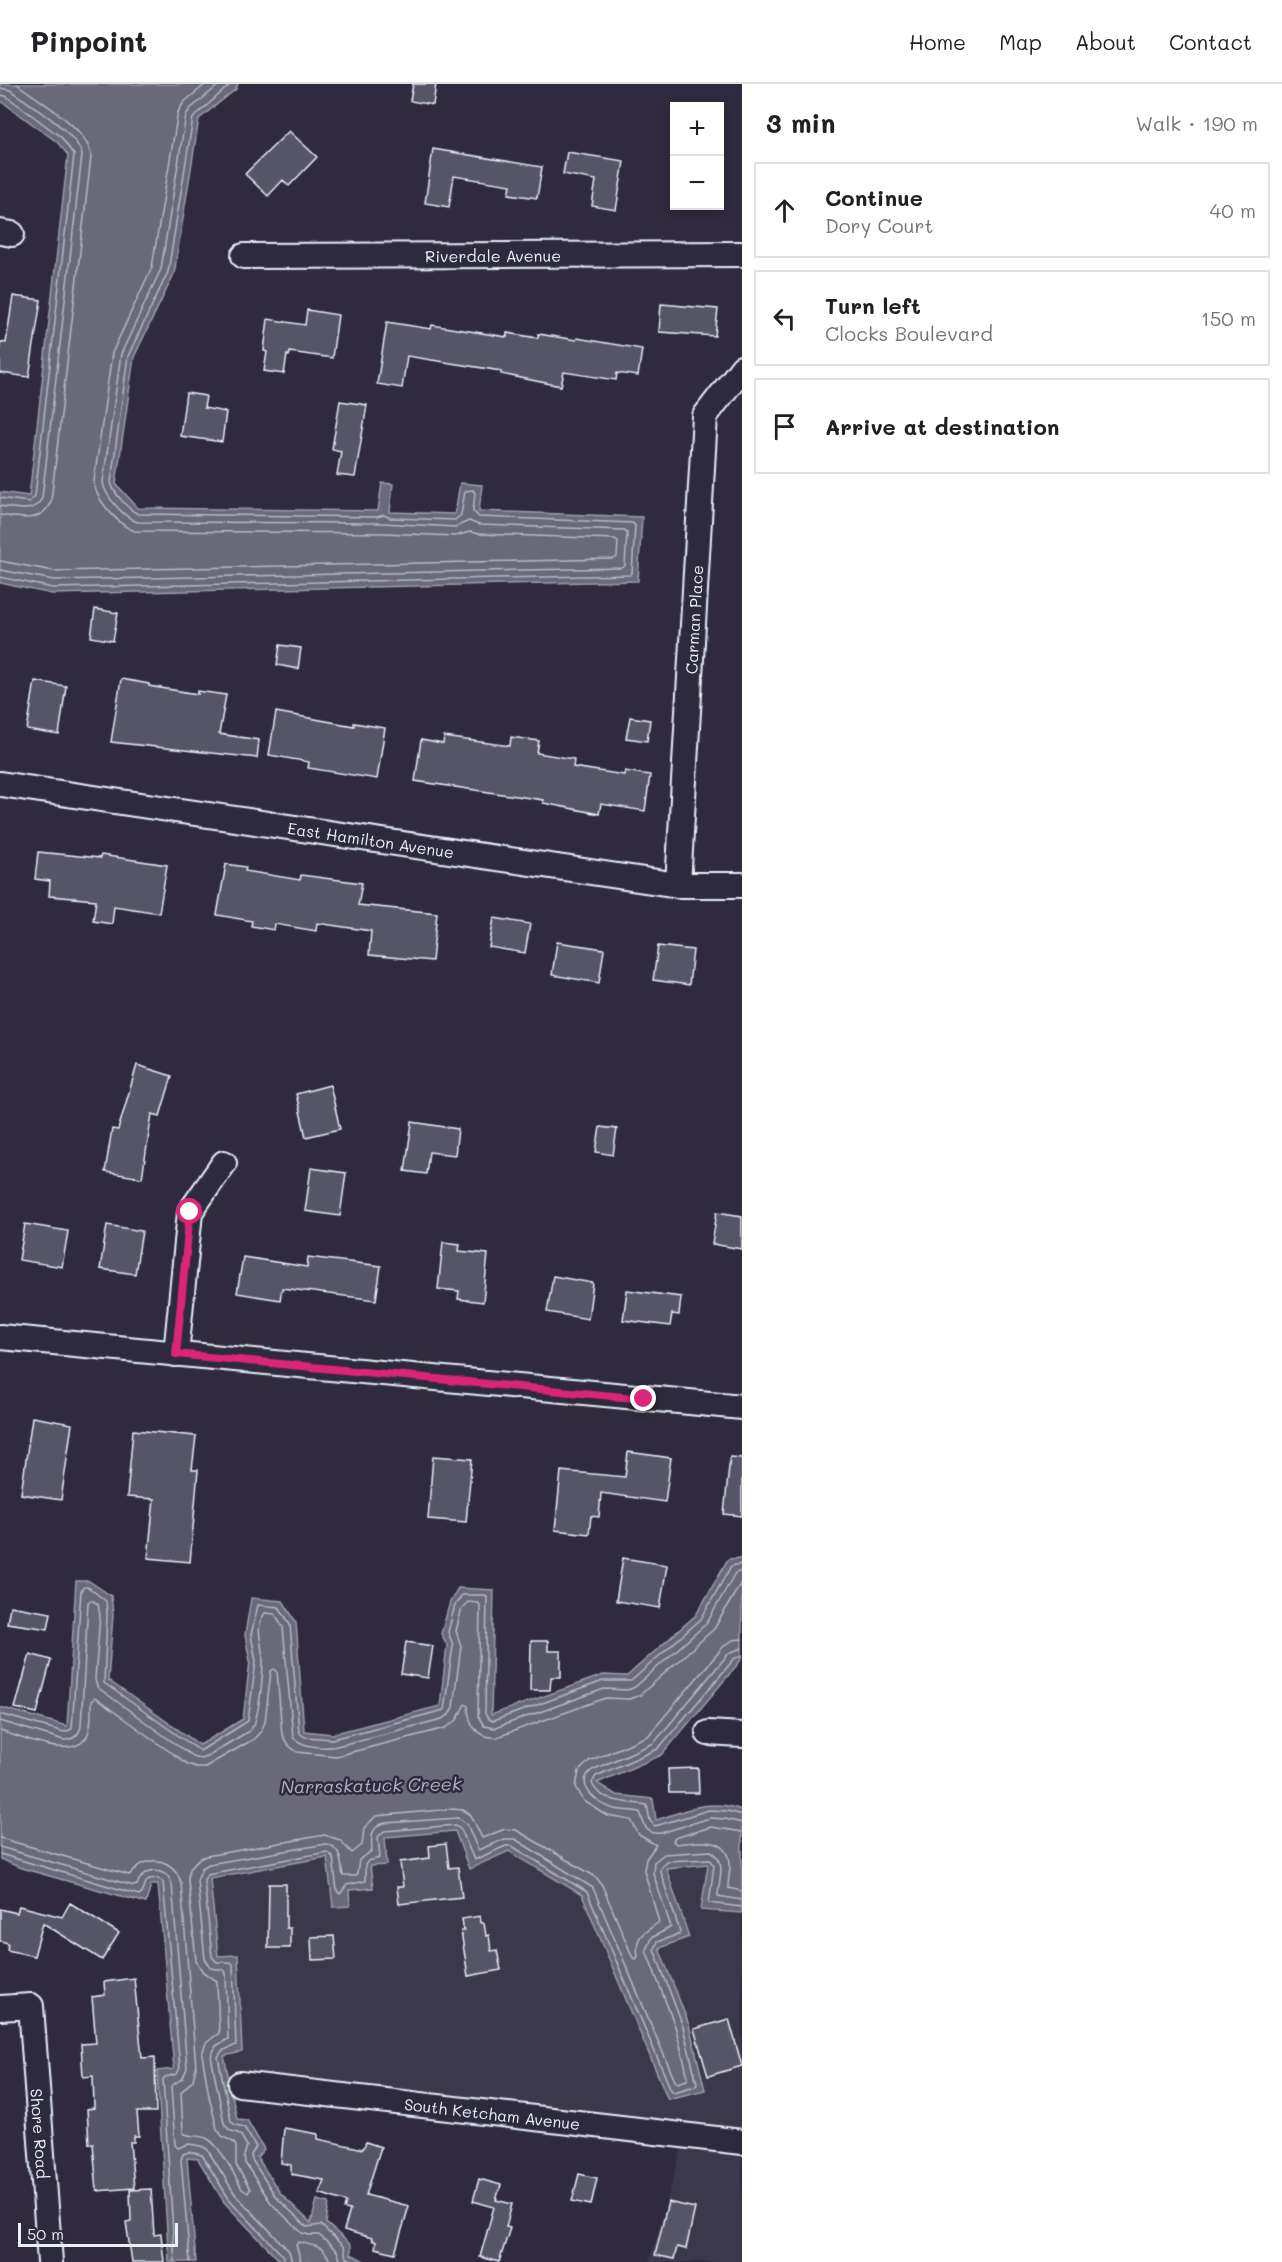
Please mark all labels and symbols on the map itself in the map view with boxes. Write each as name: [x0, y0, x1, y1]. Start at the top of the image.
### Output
street label: Riverdale Avenue: [425, 244, 561, 266]
street label: Carman Place: [680, 564, 707, 675]
street label: East Hamilton Avenue: [286, 816, 456, 862]
route start: [176, 1198, 202, 1224]
route end: [630, 1385, 656, 1411]
water label: Narraskatuck Creek: [280, 1771, 462, 1799]
street label: Shore Road: [27, 2088, 54, 2179]
street label: South Ketcham Avenue: [403, 2093, 581, 2134]
scale bar: [18, 2220, 178, 2248]

